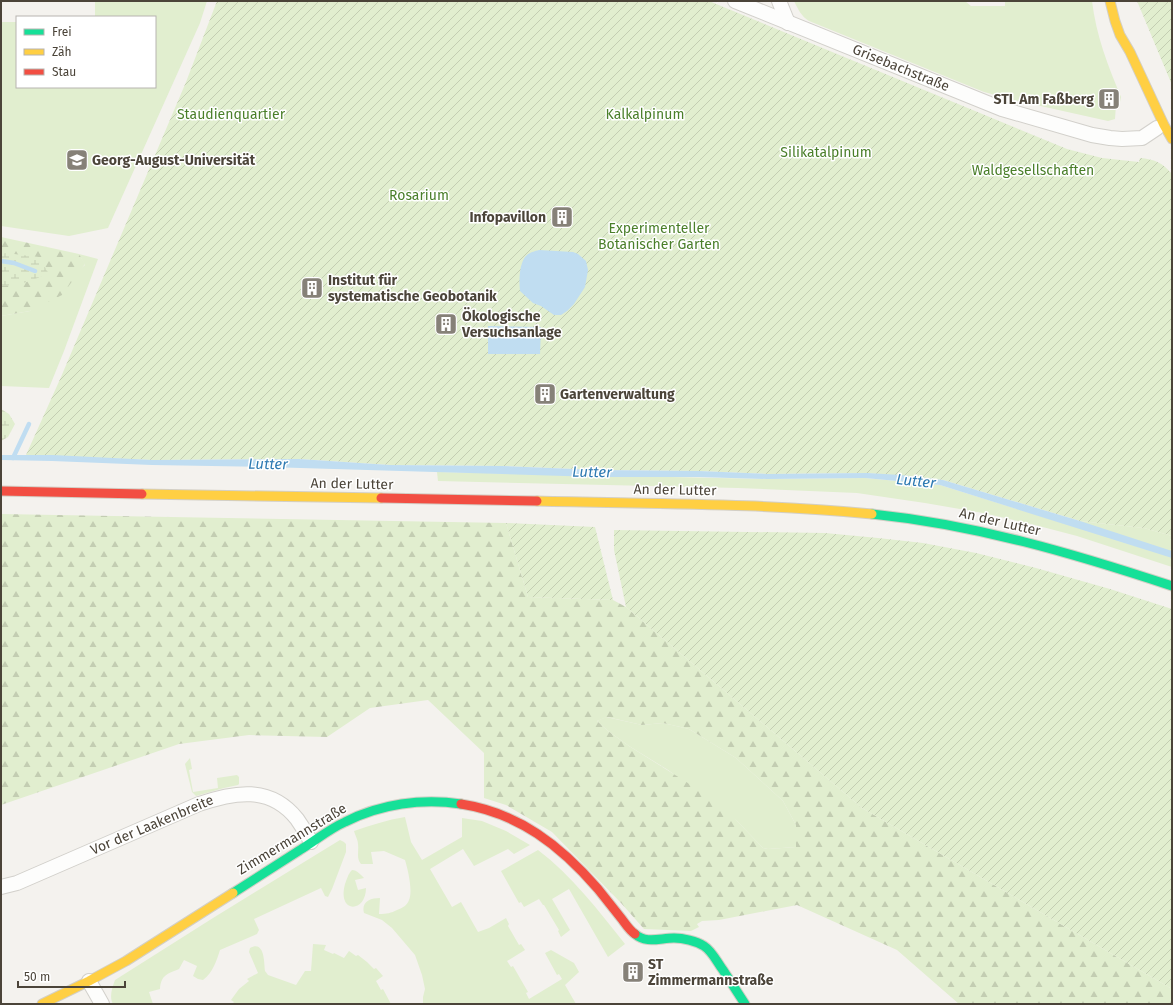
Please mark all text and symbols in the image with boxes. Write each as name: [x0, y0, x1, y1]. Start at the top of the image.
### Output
legend: [16, 16, 156, 88]
text: Frei: [52, 25, 72, 39]
street label: Grisebachstraße: [850, 41, 952, 95]
text: Zäh: [52, 45, 72, 59]
text: Stau: [52, 65, 76, 79]
building icon: STL Am Faßberg: [1096, 86, 1122, 112]
place label: STL Am Faßberg: [993, 91, 1094, 108]
park label: Staudienquartier: [177, 106, 286, 123]
park label: Kalkalpinum: [606, 106, 684, 123]
park label: Silikatalpinum: [780, 144, 872, 161]
school or university icon: Georg-August-Universität: [64, 147, 90, 173]
place label: Georg-August-Universität: [92, 152, 256, 169]
park label: Waldgesellschaften: [972, 162, 1094, 179]
park label: Rosarium: [389, 187, 449, 204]
building icon: Infopavillon: [549, 204, 575, 230]
place label: Infopavillon: [469, 209, 546, 226]
park label: Experimenteller Botanischer Garten: [598, 220, 720, 253]
place label: Institut für systematische Geobotanik: [328, 272, 497, 305]
building icon: Institut für systematische Geobotanik: [299, 275, 325, 301]
place label: Ökologische Versuchsanlage: [461, 307, 562, 341]
building icon: Ökologische Versuchsanlage: [433, 311, 459, 337]
building icon: Gartenverwaltung: [532, 381, 558, 407]
place label: Gartenverwaltung: [560, 386, 675, 403]
water label: Lutter: [248, 455, 289, 473]
water label: Lutter: [572, 463, 613, 481]
water label: Lutter: [895, 470, 938, 492]
street label: An der Lutter: [310, 475, 394, 493]
street label: An der Lutter: [633, 481, 717, 499]
street label: An der Lutter: [958, 504, 1043, 540]
street label: Vor der Laakenbreite: [88, 791, 216, 859]
street label: Zimmermannstraße: [234, 800, 350, 878]
place label: ST Zimmermannstraße: [648, 956, 774, 989]
building icon: ST Zimmermannstraße: [620, 959, 646, 985]
scale bar: [18, 963, 125, 989]
text: 50 m: [24, 970, 50, 984]

